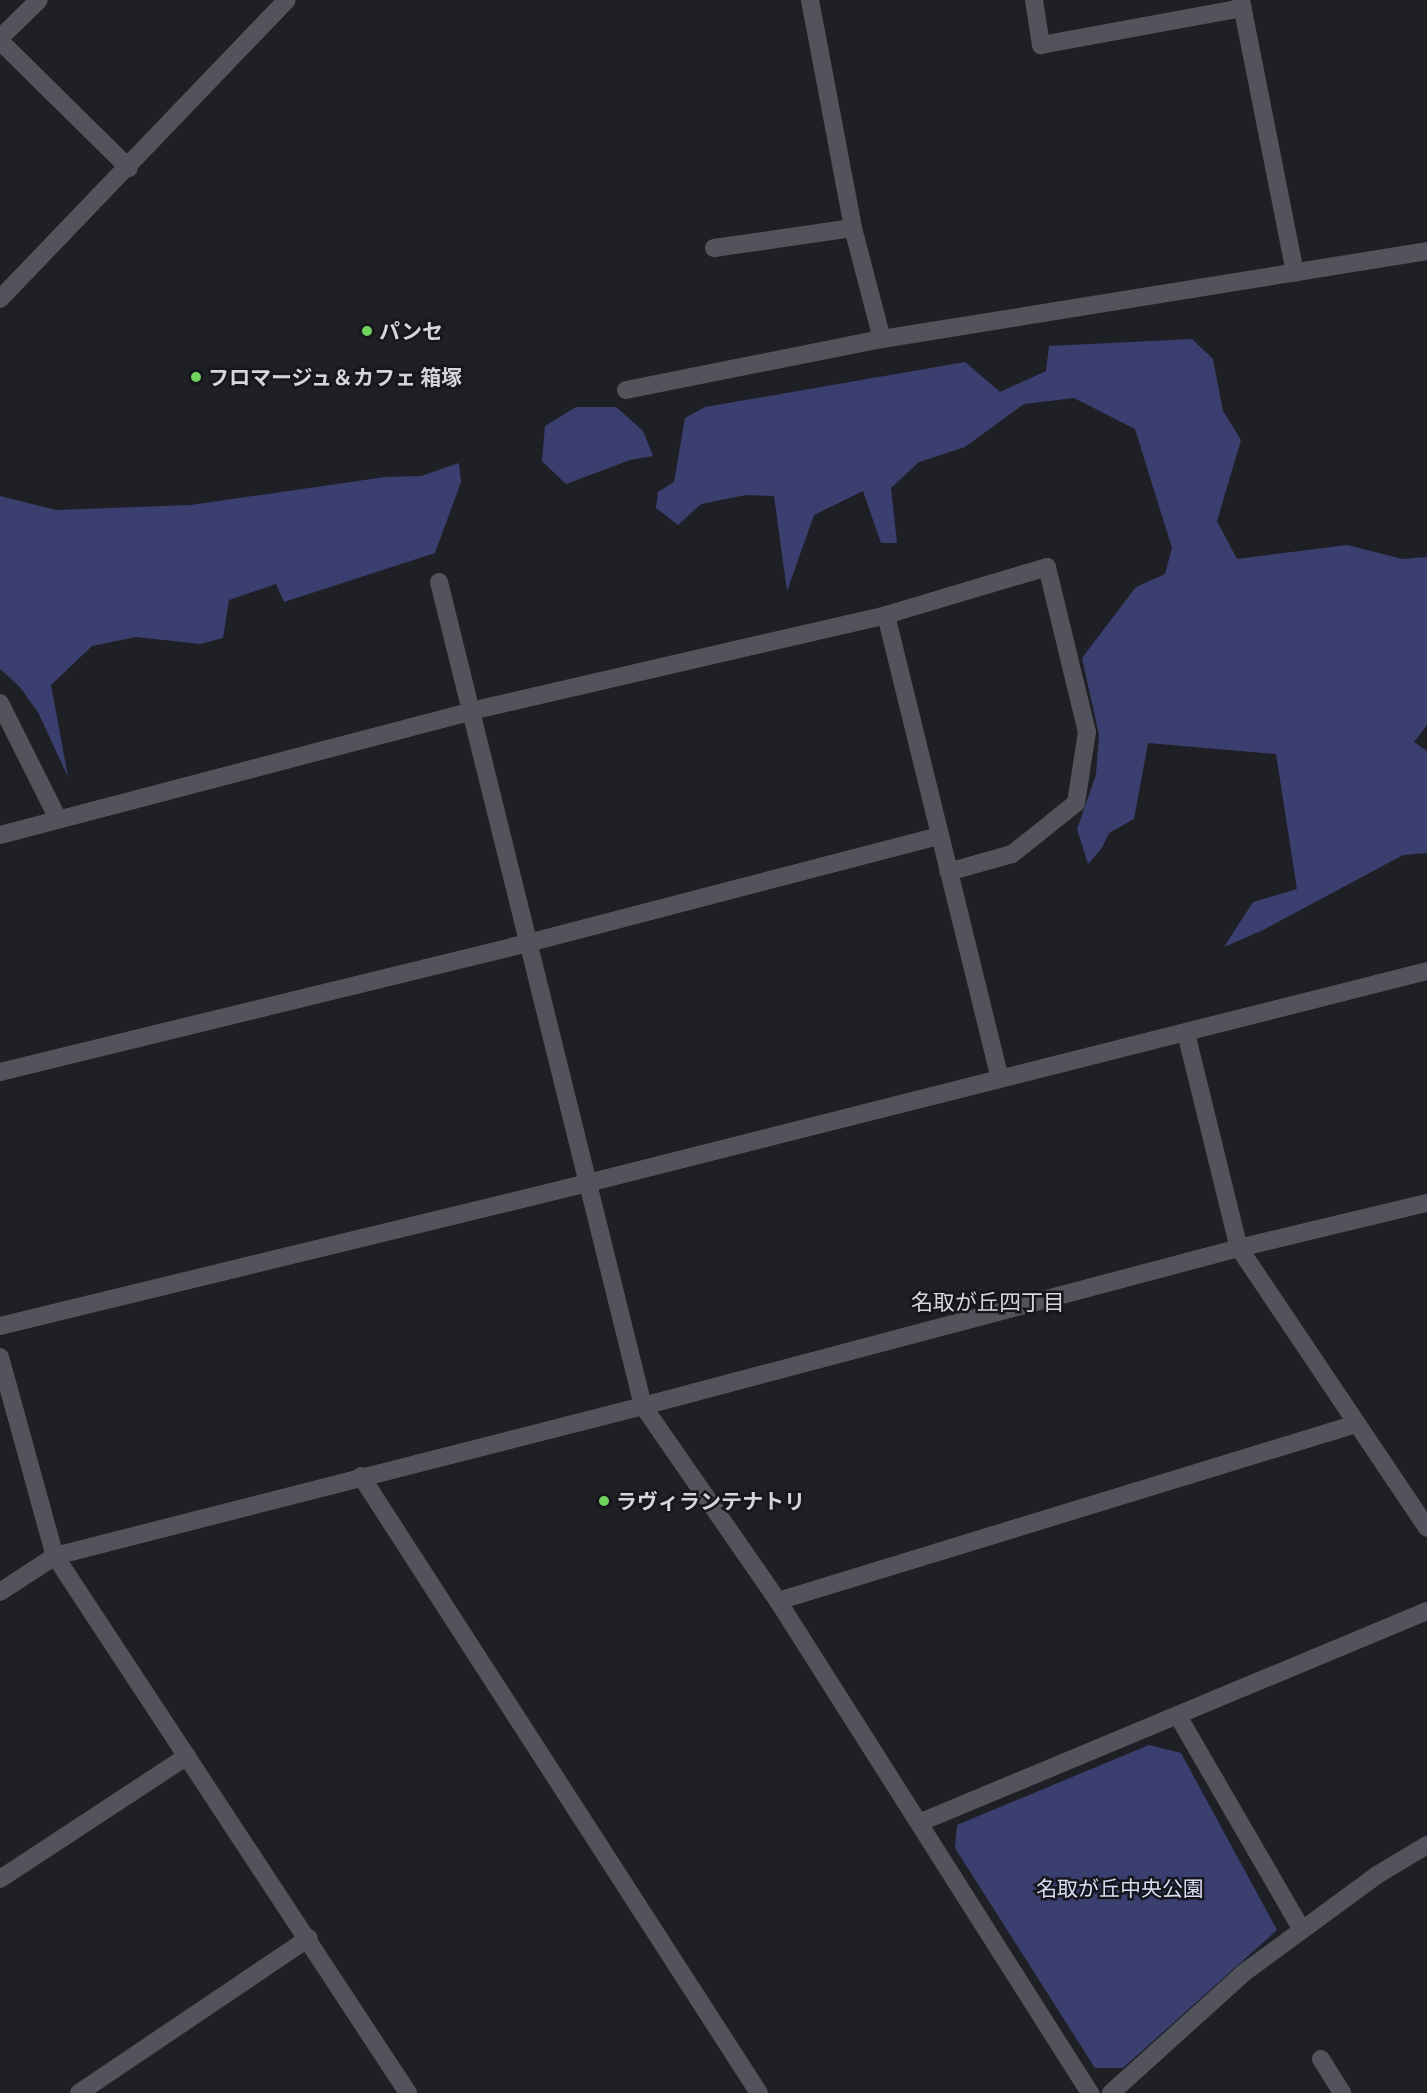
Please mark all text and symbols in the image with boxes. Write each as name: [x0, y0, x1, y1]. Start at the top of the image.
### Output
place label: パンセ: [379, 318, 442, 344]
marker: パンセ: [360, 324, 374, 338]
place label: フロマージュ＆カフェ 箱塚: [208, 364, 464, 390]
marker: フロマージュ＆カフェ 箱塚: [189, 370, 203, 384]
district label: 名取が丘四丁目: [911, 1290, 1065, 1316]
place label: ラヴィランテナトリ: [616, 1488, 805, 1514]
marker: ラヴィランテナトリ: [597, 1494, 611, 1508]
park label: 名取が丘中央公園: [1036, 1875, 1204, 1901]

